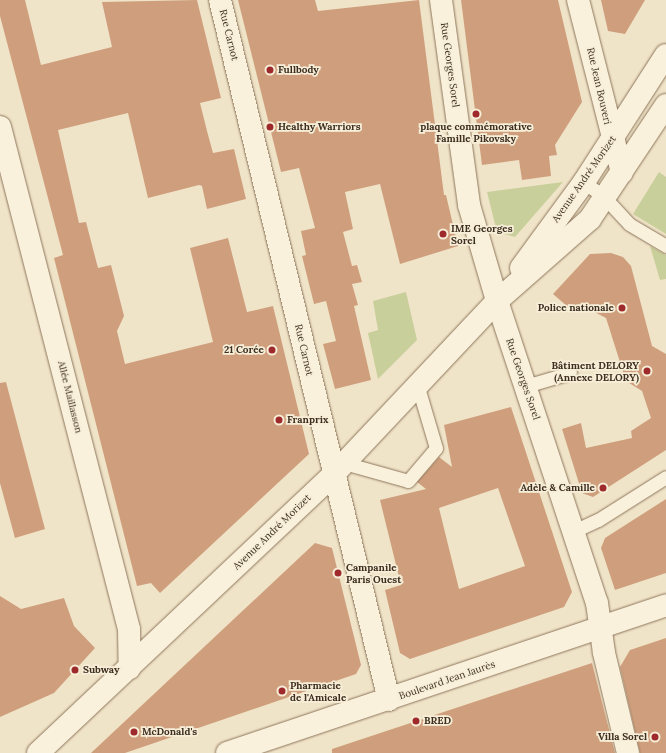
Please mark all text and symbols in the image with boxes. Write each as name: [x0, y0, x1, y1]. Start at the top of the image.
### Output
street label: Rue Carnot: [217, 8, 241, 62]
street label: Rue Georges Sorel: [438, 22, 462, 108]
street label: Rue Jean Bouveri: [584, 46, 614, 126]
place label: Fullbody: [278, 64, 319, 76]
marker: Fullbody: [265, 65, 275, 75]
marker: plaque commémorative Famille Pikovsky: [471, 109, 481, 119]
place label: plaque commémorative Famille Pikovsky: [420, 120, 532, 144]
place label: Healthy Warriors: [278, 121, 361, 133]
marker: Healthy Warriors: [265, 122, 275, 132]
street label: Avenue André Morizet: [549, 133, 619, 225]
place label: IME Georges Sorel: [451, 222, 512, 246]
marker: IME Georges Sorel: [438, 229, 448, 239]
place label: Police nationale: [538, 302, 614, 314]
marker: Police nationale: [617, 303, 627, 313]
street label: Rue Carnot: [292, 323, 316, 377]
street label: Rue Georges Sorel: [503, 337, 543, 421]
place label: 21 Corée: [224, 344, 264, 356]
marker: 21 Corée: [267, 345, 277, 355]
place label: Bâtiment DELORY (Annexe DELORY): [551, 359, 639, 382]
street label: Allée Maillasson: [55, 360, 85, 434]
marker: Bâtiment DELORY (Annexe DELORY): [642, 366, 652, 376]
place label: Franprix: [287, 414, 328, 426]
marker: Franprix: [274, 415, 284, 425]
place label: Adèle & Camille: [520, 482, 595, 494]
marker: Adèle & Camille: [598, 483, 608, 493]
street label: Avenue André Morizet: [231, 492, 313, 572]
place label: Campanile Paris Ouest: [346, 561, 401, 584]
marker: Campanile Paris Ouest: [333, 568, 343, 578]
street label: Boulevard Jean Jaurès: [397, 658, 497, 702]
place label: Subway: [83, 664, 119, 676]
marker: Subway: [70, 665, 80, 675]
place label: Pharmacie de l'Amicale: [290, 679, 346, 702]
marker: Pharmacie de l'Amicale: [277, 686, 287, 696]
place label: BRED: [424, 715, 451, 727]
marker: BRED: [411, 716, 421, 726]
place label: McDonald's: [142, 726, 197, 738]
marker: McDonald's: [129, 727, 139, 737]
place label: Villa Sorel: [598, 731, 647, 743]
marker: Villa Sorel: [650, 732, 660, 742]

